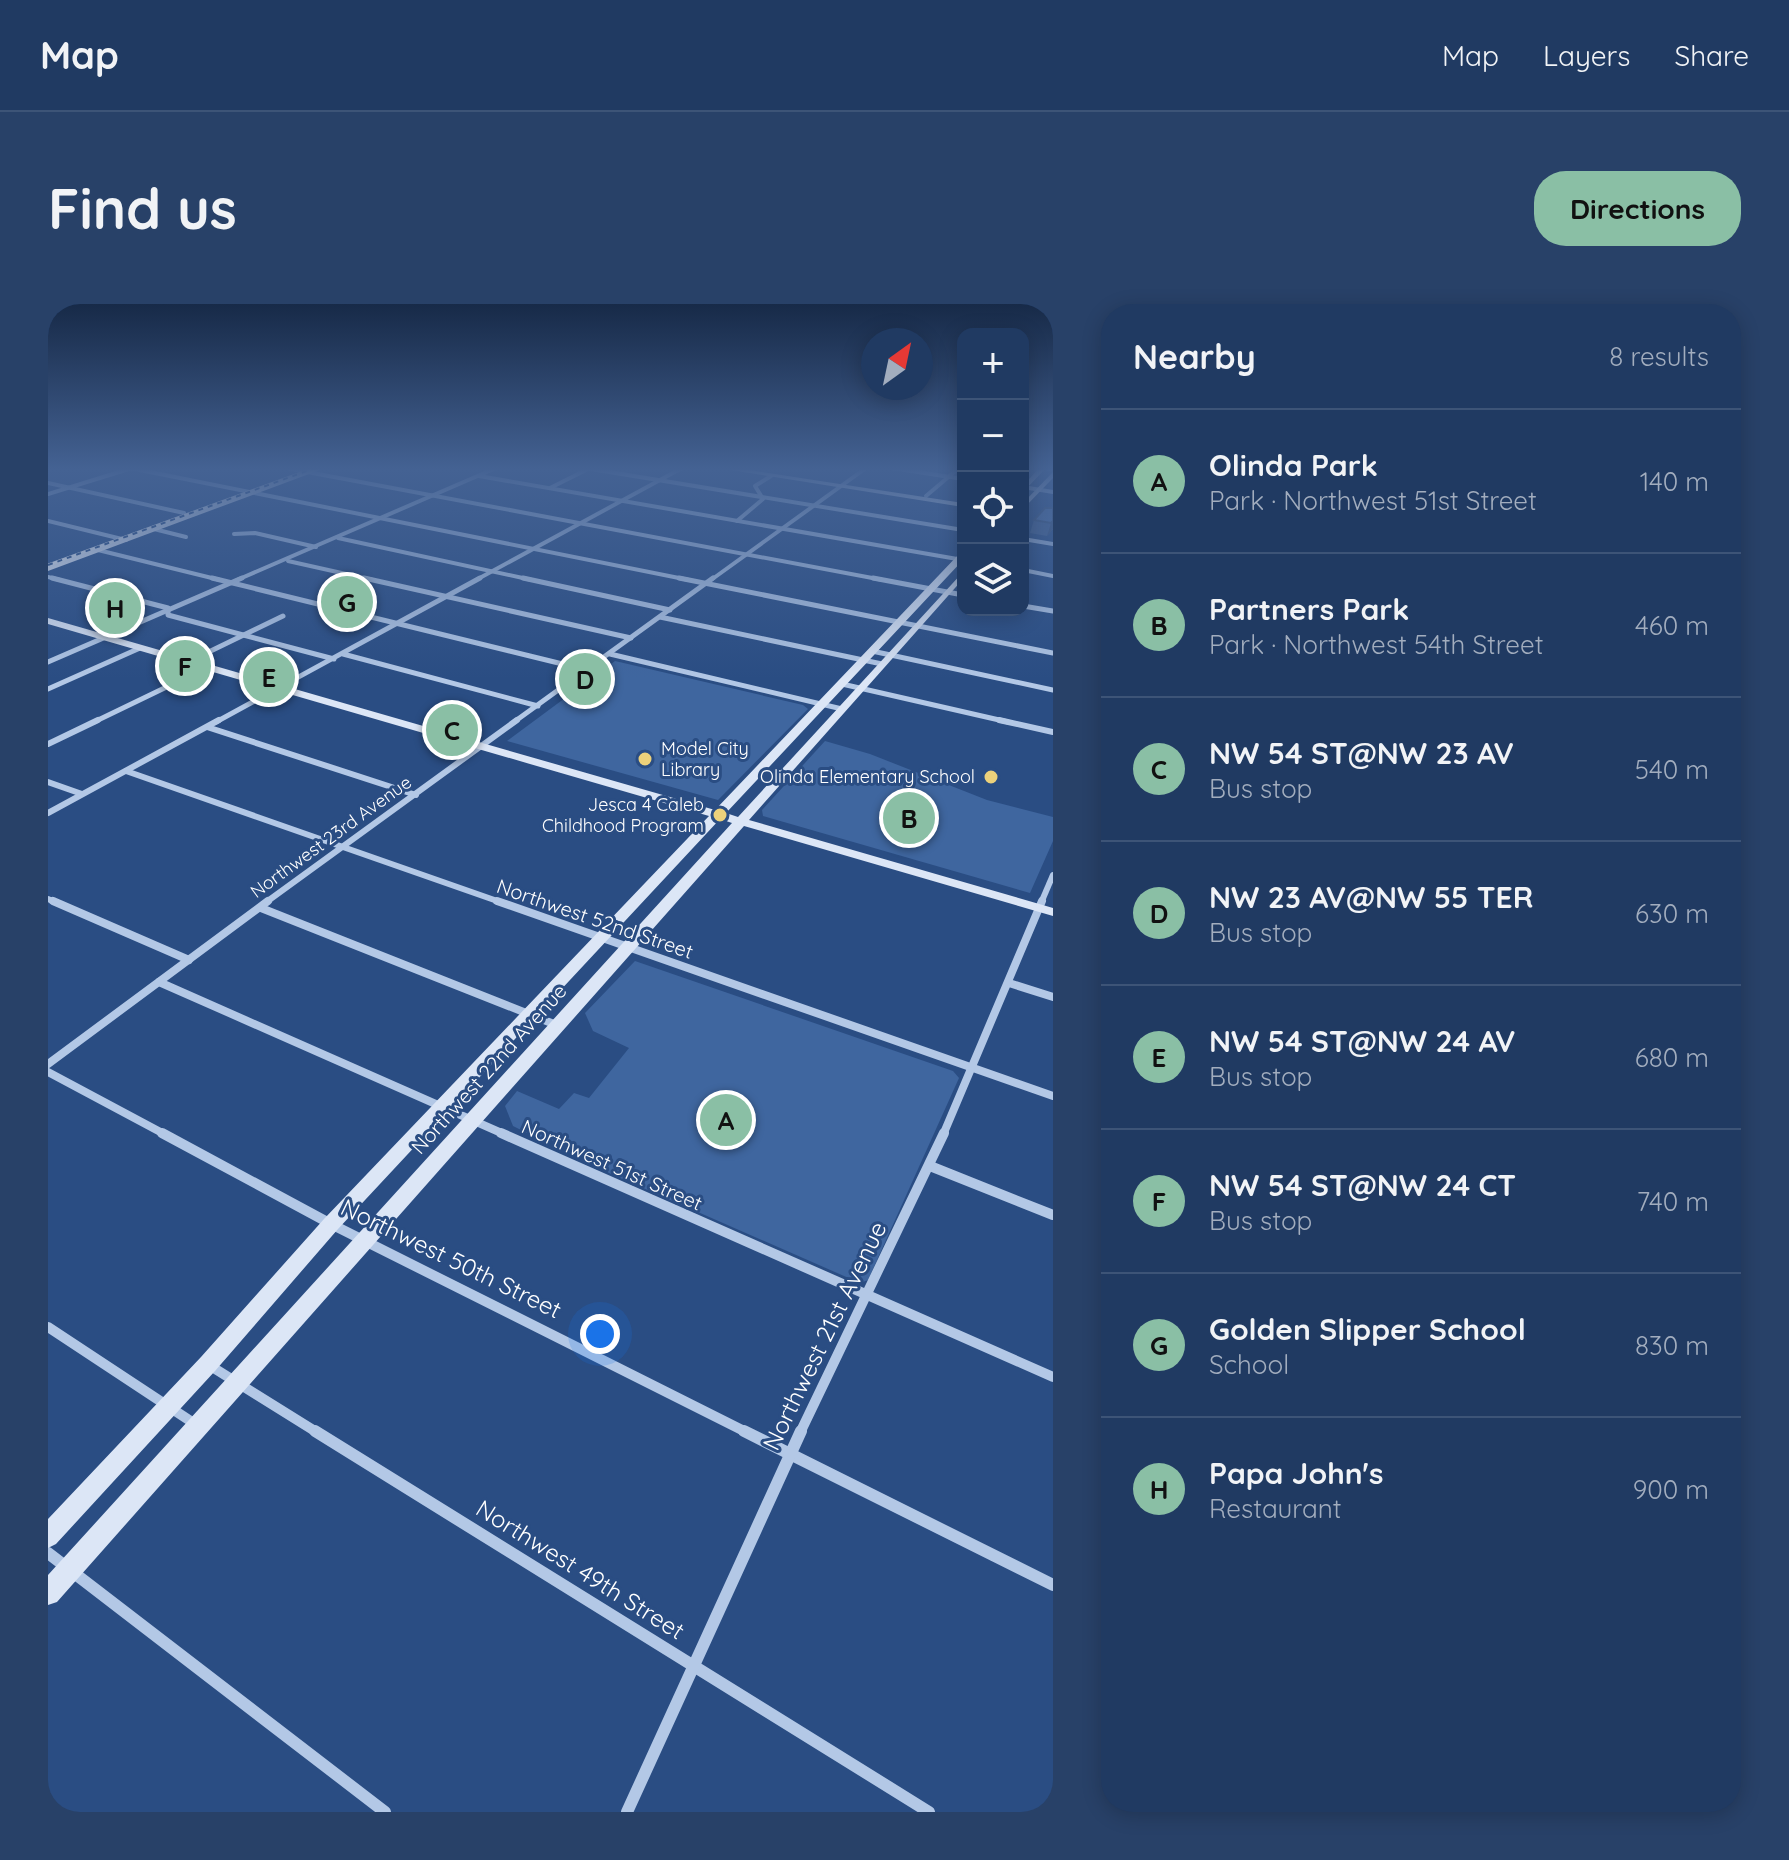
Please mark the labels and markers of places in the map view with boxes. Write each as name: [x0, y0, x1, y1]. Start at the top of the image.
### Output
pin: G: [321, 572, 373, 632]
pin: H: [89, 578, 141, 638]
pin: F: [159, 636, 211, 696]
pin: E: [243, 647, 295, 707]
pin: D: [559, 649, 611, 709]
pin: C: [426, 700, 478, 760]
place label: Model City Library: [661, 737, 749, 781]
marker: Model City Library: [636, 750, 654, 768]
place label: Olinda Elementary School: [760, 765, 975, 788]
marker: Olinda Elementary School: [982, 768, 1000, 786]
pin: B: [883, 788, 935, 848]
place label: Jesca 4 Caleb Childhood Program: [542, 793, 704, 837]
marker: Jesca 4 Caleb Childhood Program: [711, 806, 729, 824]
pin: A: [700, 1090, 752, 1150]

